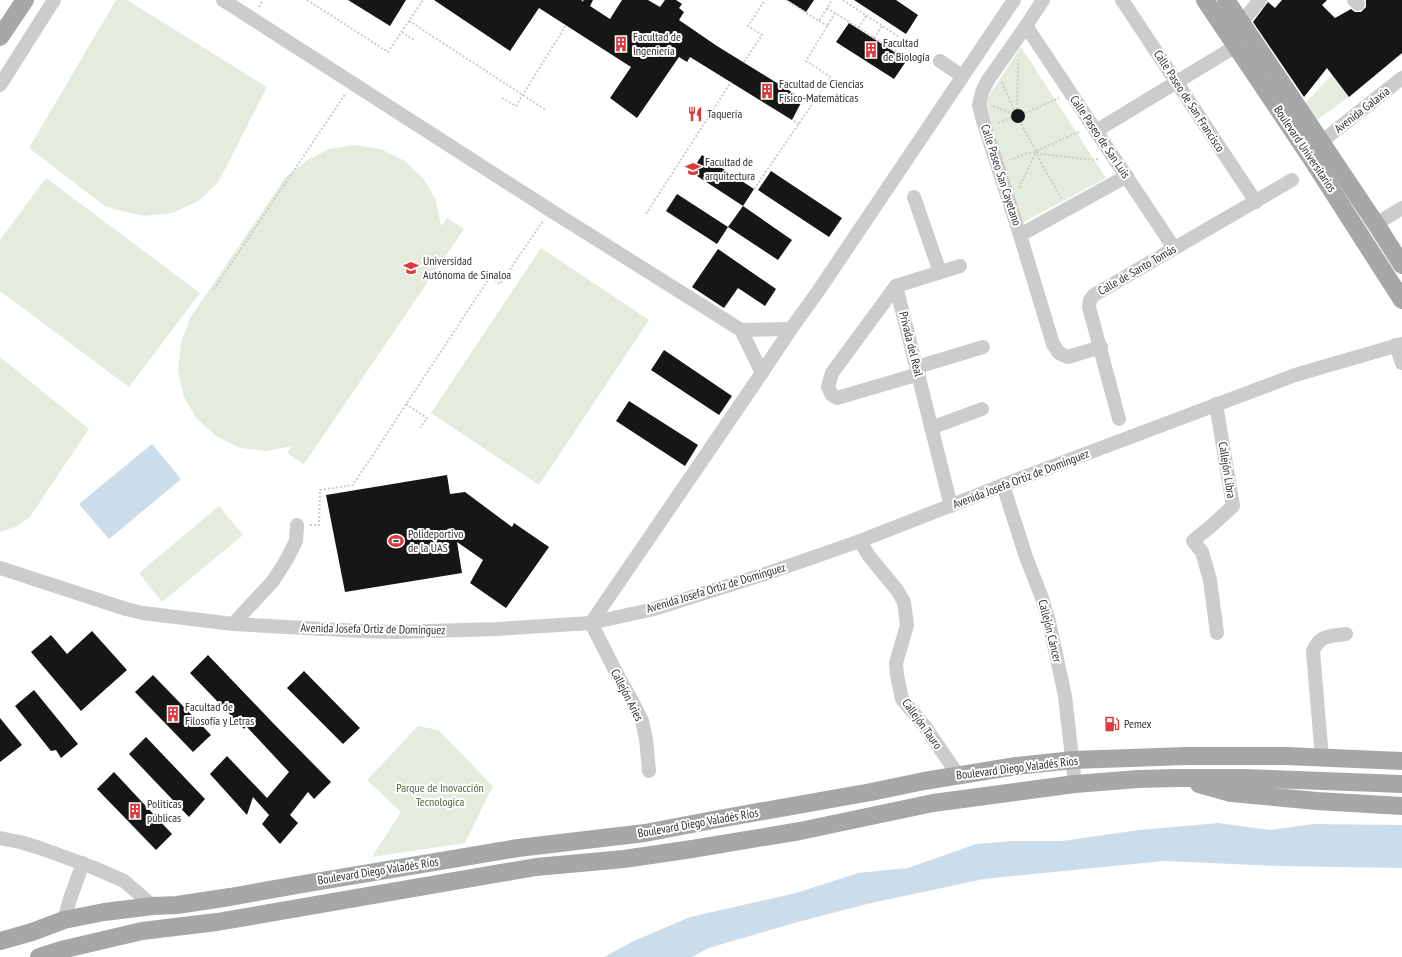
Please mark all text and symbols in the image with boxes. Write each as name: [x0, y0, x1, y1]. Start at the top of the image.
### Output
place label: Facultad de Ingeniería: [633, 29, 681, 58]
building icon: Facultad de Ingeniería: [612, 35, 630, 53]
place label: Facultad de Biología: [883, 35, 930, 64]
building icon: Facultad de Biología: [862, 41, 880, 59]
street label: Calle Paseo de San Francisco: [1151, 47, 1228, 155]
place label: Facultad de Ciencias Físico-Matemáticas: [779, 76, 864, 105]
building icon: Facultad de Ciencias Físico-Matemáticas: [758, 82, 776, 100]
street label: Avenida Galaxia: [1331, 83, 1392, 136]
street label: Calle Paseo de San Luis: [1067, 92, 1134, 181]
street label: Boulevard Universitarios: [1271, 103, 1340, 195]
restaurant icon: Taqueria: [686, 105, 704, 123]
place label: Taqueria: [707, 106, 742, 121]
street label: Calle Paseo San Cayetano: [978, 122, 1025, 227]
place label: Facultad de arquitectura: [705, 154, 755, 183]
school or university icon: Facultad de arquitectura: [684, 160, 702, 178]
street label: Calle de Santo Tomás: [1095, 241, 1178, 298]
place label: Universidad Autónoma de Sinaloa: [423, 253, 511, 282]
school or university icon: Universidad Autónoma de Sinaloa: [402, 259, 420, 277]
street label: Privada del Real: [896, 310, 927, 378]
street label: Callejón Libra: [1216, 441, 1239, 500]
street label: Avenida Josefa Ortiz de Domínguez: [950, 446, 1091, 512]
place label: Polideportivo de la UAS: [408, 526, 464, 555]
sports icon: Polideportivo de la UAS: [387, 532, 405, 550]
street label: Avenida Josefa Ortiz de Domínguez: [644, 559, 787, 616]
street label: Callejón Cáncer: [1035, 598, 1066, 665]
street label: Avenida Josefa Ortiz de Domínguez: [300, 620, 446, 637]
street label: Callejón Aries: [608, 666, 647, 723]
street label: Callejón Tauro: [899, 696, 946, 752]
place label: Facultad de Filosofía y Letras: [185, 699, 254, 728]
building icon: Facultad de Filosofía y Letras: [164, 705, 182, 723]
fuel station icon: Pemex: [1103, 715, 1121, 733]
place label: Pemex: [1124, 716, 1152, 731]
street label: Boulevard Diego Valadés Ríos: [955, 753, 1079, 782]
park label: Parque de Inovacción Tecnologica: [396, 780, 484, 809]
place label: Politicas públicas: [147, 796, 182, 825]
building icon: Politicas públicas: [126, 802, 144, 820]
street label: Boulevard Diego Valadés Ríos: [636, 805, 759, 841]
street label: Boulevard Diego Valadés Ríos: [316, 854, 439, 887]

